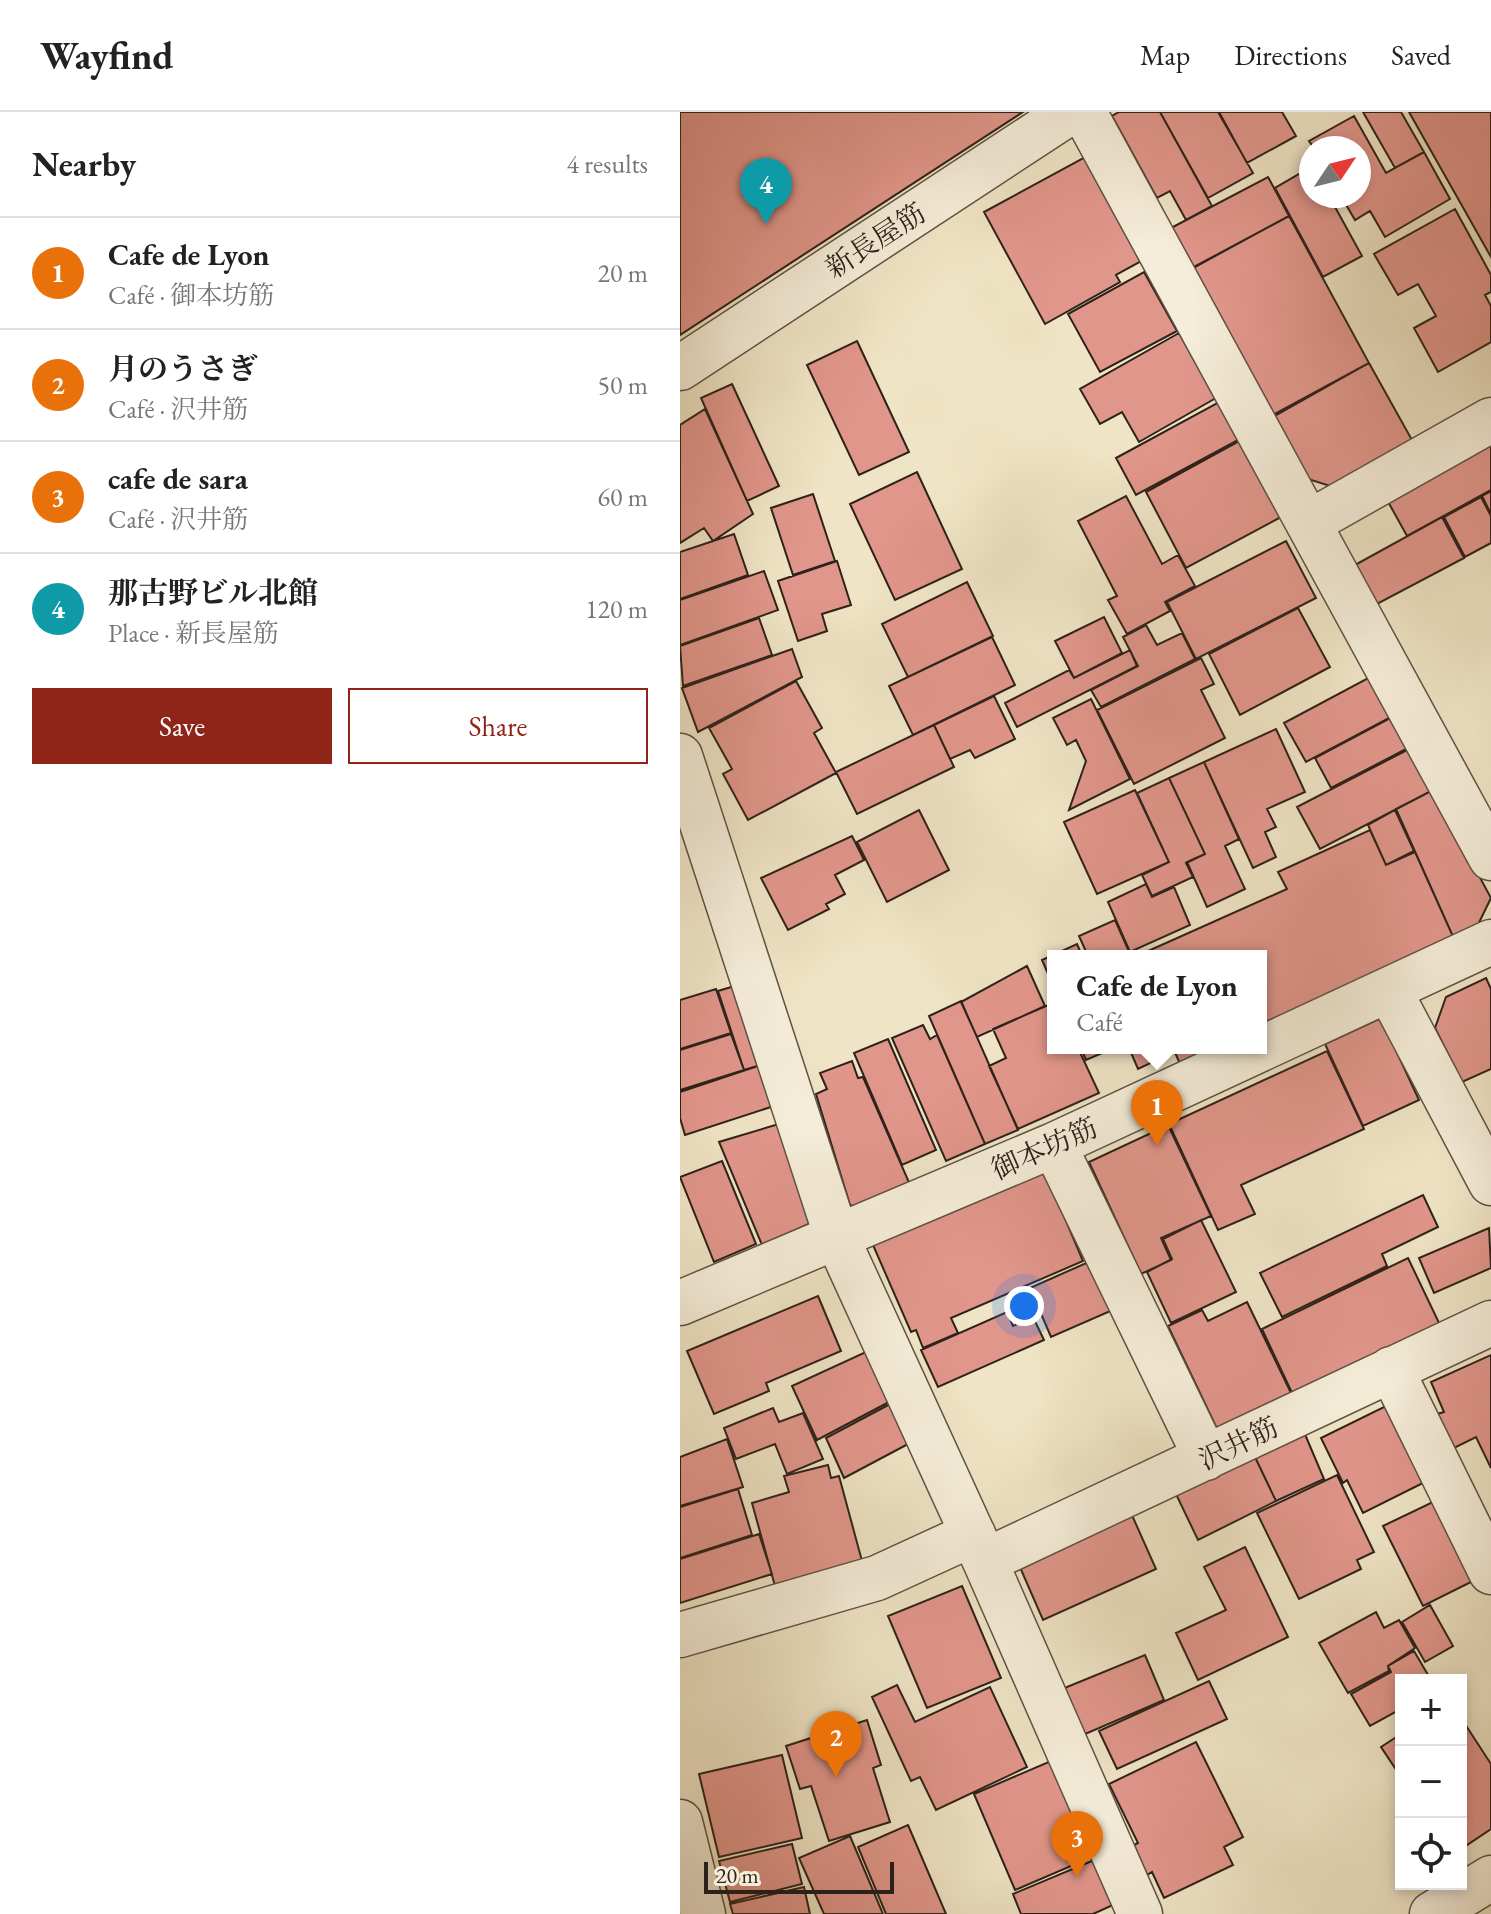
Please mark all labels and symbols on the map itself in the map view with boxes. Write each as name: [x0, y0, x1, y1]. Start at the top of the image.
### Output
north arrow: [1299, 136, 1371, 208]
pin: 4: [740, 158, 792, 224]
street label: 新長屋筋: [818, 194, 932, 286]
pin: 1: [1131, 1080, 1183, 1146]
street label: 御本坊筋: [986, 1109, 1102, 1187]
your location: [1004, 1286, 1044, 1326]
street label: 沢井筋: [1192, 1408, 1284, 1478]
pin: 2: [810, 1711, 862, 1777]
pin: 3: [1051, 1811, 1103, 1877]
scale bar: [704, 1858, 894, 1894]

